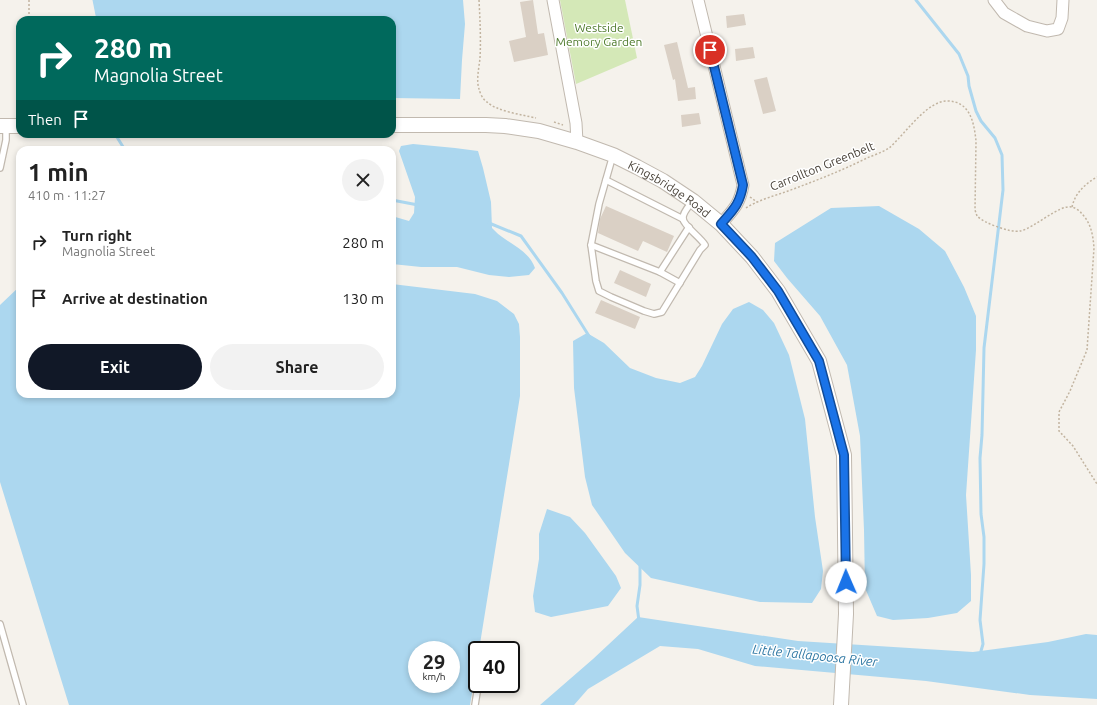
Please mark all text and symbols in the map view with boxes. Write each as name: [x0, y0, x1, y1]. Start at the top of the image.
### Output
park label: Westside Memory Garden: [556, 21, 642, 48]
icon: right: [28, 32, 80, 84]
text: 280 m: [94, 32, 172, 63]
pin: [693, 33, 727, 67]
icon: arrive: [699, 39, 721, 61]
text: Magnolia Street: [94, 65, 223, 85]
icon: arrive: [70, 108, 92, 130]
text: Then: [28, 111, 62, 128]
street label: Carrollton Greenbelt: [768, 139, 876, 193]
street label: Kingsbridge Road: [626, 157, 713, 219]
text: 1 min: [28, 159, 89, 186]
button: close: [342, 159, 384, 201]
text: 410 m · 11:27: [28, 188, 106, 202]
text: Turn right: [62, 227, 132, 244]
icon: right: [28, 231, 50, 253]
text: 280 m: [342, 234, 384, 251]
text: Magnolia Street: [62, 244, 155, 258]
icon: arrive: [28, 287, 50, 309]
text: Arrive at destination: [62, 290, 208, 307]
text: 130 m: [342, 290, 384, 307]
button: Exit: [28, 344, 202, 390]
button: Share: [210, 344, 384, 390]
position arrow: [825, 561, 867, 603]
speed limit sign: 40: [468, 641, 520, 693]
water label: Little Tallapoosa River: [752, 641, 879, 669]
text: 29: [423, 650, 445, 673]
text: km/h: [422, 671, 446, 682]

